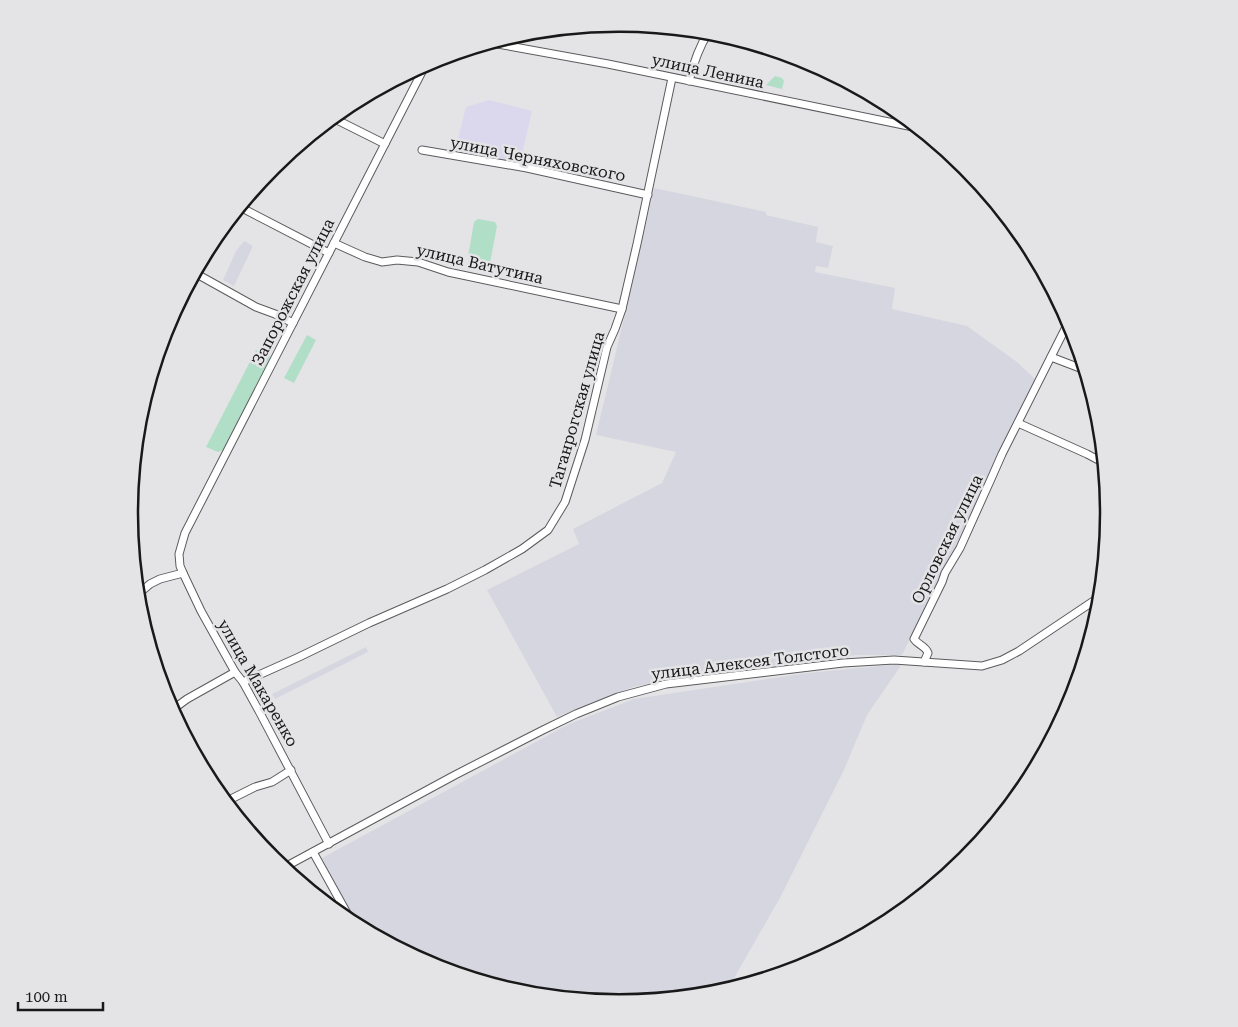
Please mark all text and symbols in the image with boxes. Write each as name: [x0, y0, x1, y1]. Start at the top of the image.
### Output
street label: улица Ленина: [650, 50, 766, 92]
street label: улица Черняховского: [449, 133, 628, 185]
street label: Запорожская улица: [248, 215, 339, 369]
street label: улица Ватутина: [415, 240, 545, 288]
street label: Таганрогская улица: [545, 329, 609, 491]
street label: Орловская улица: [907, 471, 987, 607]
street label: улица Макаренко: [214, 616, 302, 750]
street label: улица Алексея Толстого: [650, 640, 850, 684]
scale bar: [18, 980, 102, 1012]
text: 100 m: [25, 988, 68, 1006]

